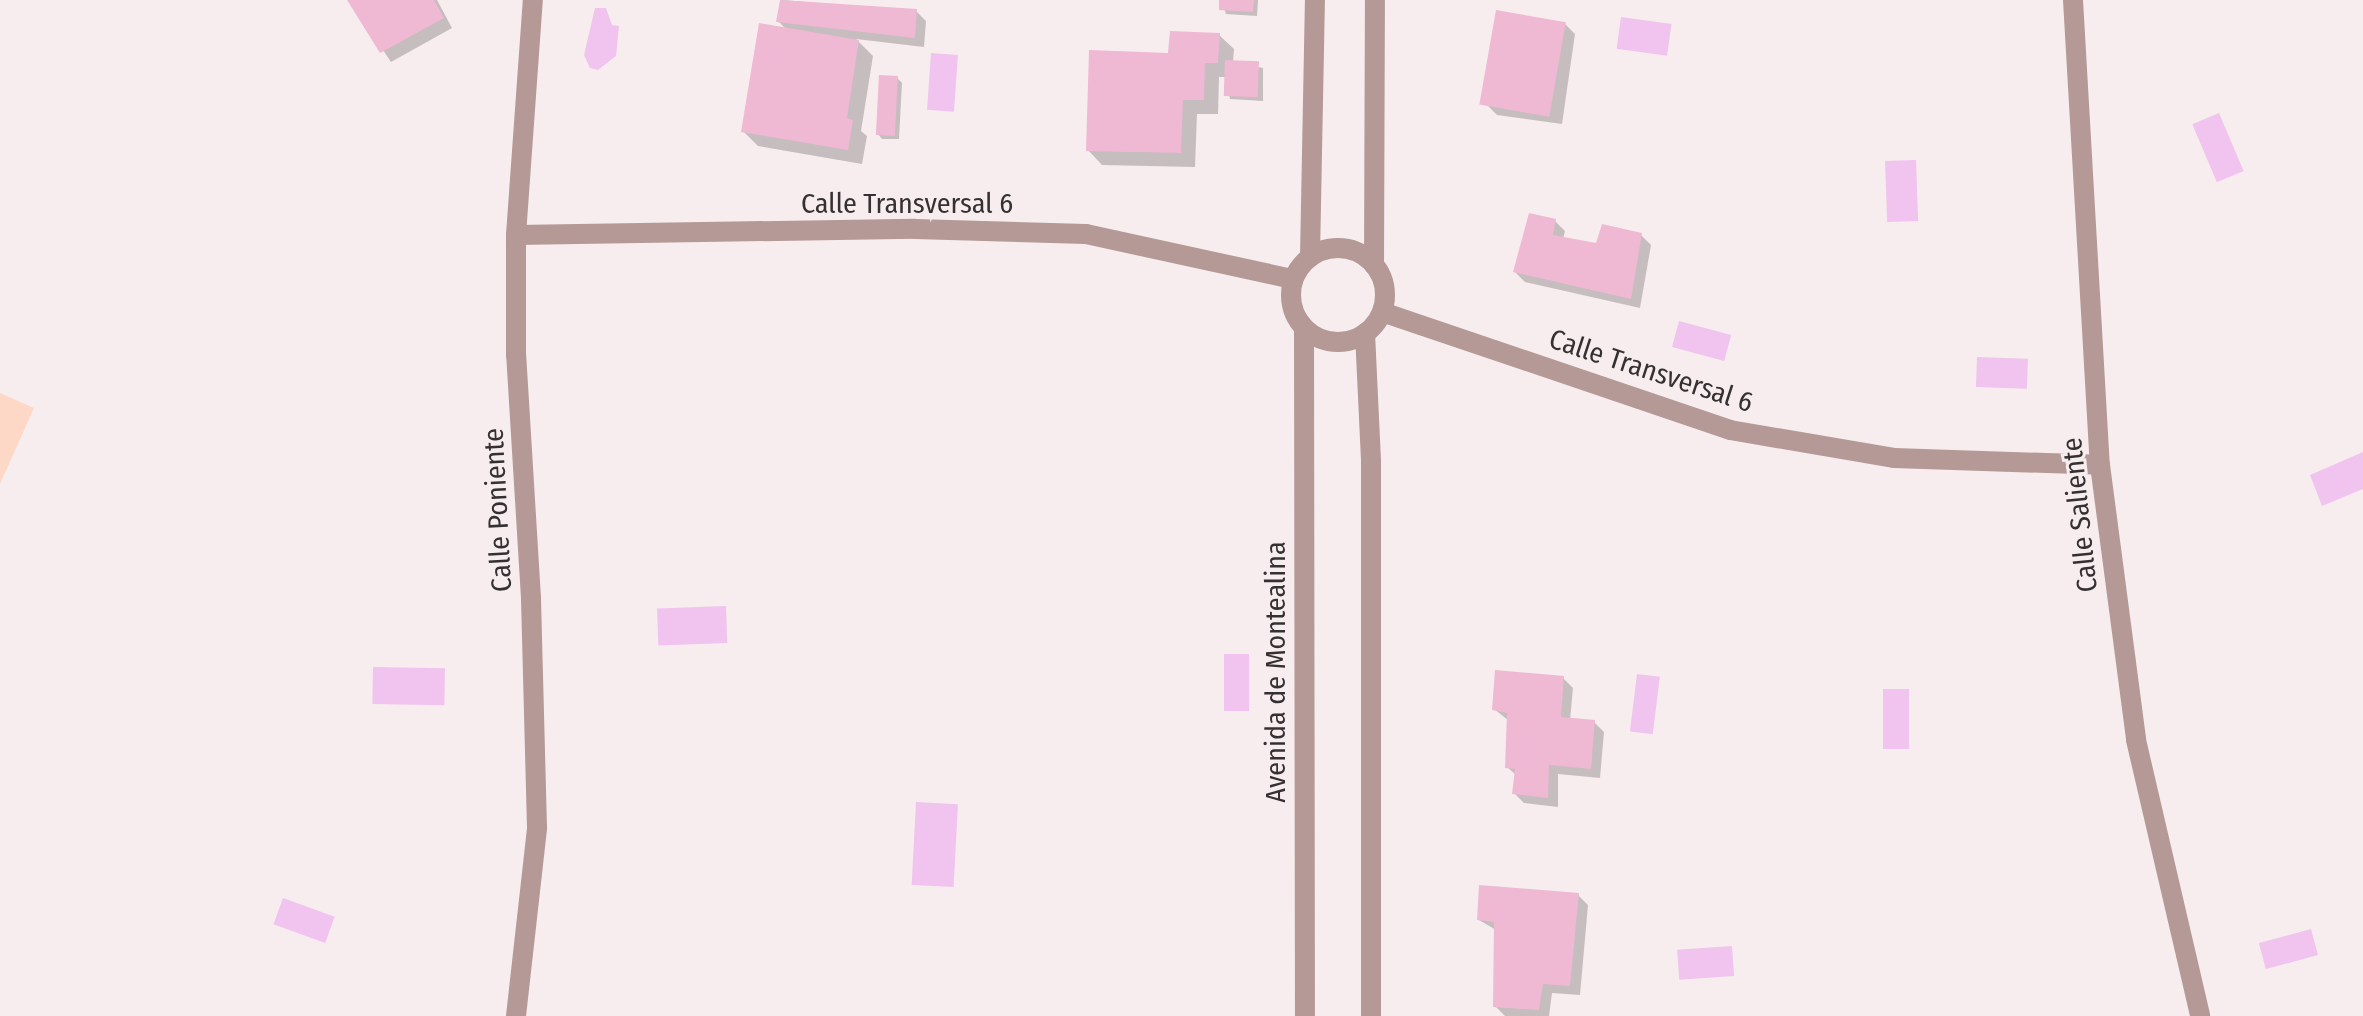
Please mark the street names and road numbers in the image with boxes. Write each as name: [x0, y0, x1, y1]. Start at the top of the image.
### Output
street label: Calle Transversal 6: [801, 187, 1013, 221]
street label: Calle Transversal 6: [1545, 322, 1757, 420]
street label: Calle Poniente: [477, 427, 519, 593]
street label: Calle Saliente: [2055, 436, 2105, 594]
street label: Avenida de Montealina: [1259, 541, 1293, 803]

